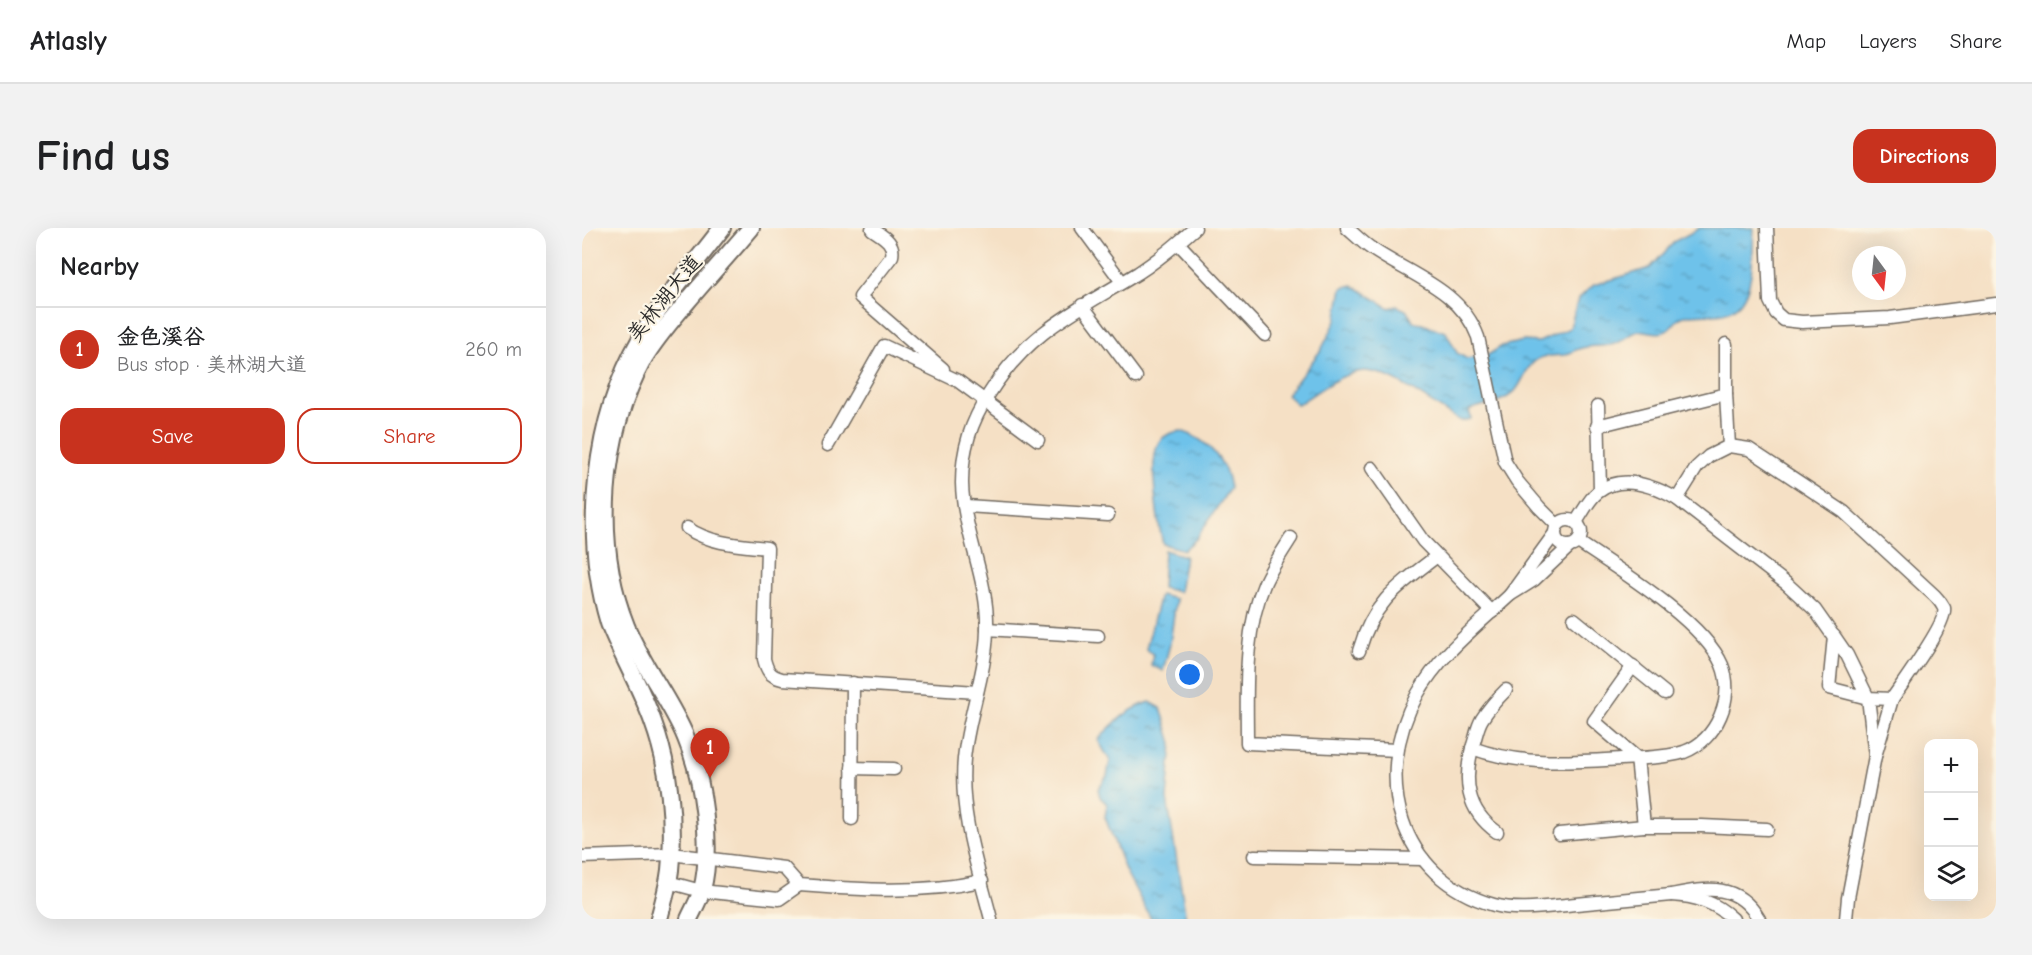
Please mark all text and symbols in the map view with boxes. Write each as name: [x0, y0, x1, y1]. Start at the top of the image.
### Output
text: Atlasly: [30, 25, 107, 57]
text: Map: [1787, 29, 1826, 53]
text: Layers: [1859, 29, 1917, 53]
text: Share: [1950, 29, 2002, 53]
button: Directions: [1853, 129, 1996, 183]
text: Find us: [36, 132, 170, 181]
north arrow: [1852, 246, 1906, 300]
street label: 美林湖大道: [622, 250, 706, 346]
text: Nearby: [60, 252, 139, 282]
text: 金色溪谷: [117, 324, 205, 350]
text: 1: [76, 338, 83, 361]
text: 260 m: [465, 338, 522, 361]
text: Bus stop · 美林湖大道: [117, 353, 306, 376]
button: Save: [60, 408, 285, 464]
button: Share: [297, 408, 522, 464]
your location: [1175, 660, 1204, 689]
pin: 1: [690, 728, 730, 778]
map controls: [1924, 739, 1978, 901]
button: +: [1924, 739, 1978, 793]
button: −: [1924, 793, 1978, 847]
button: layers: [1924, 847, 1978, 901]

